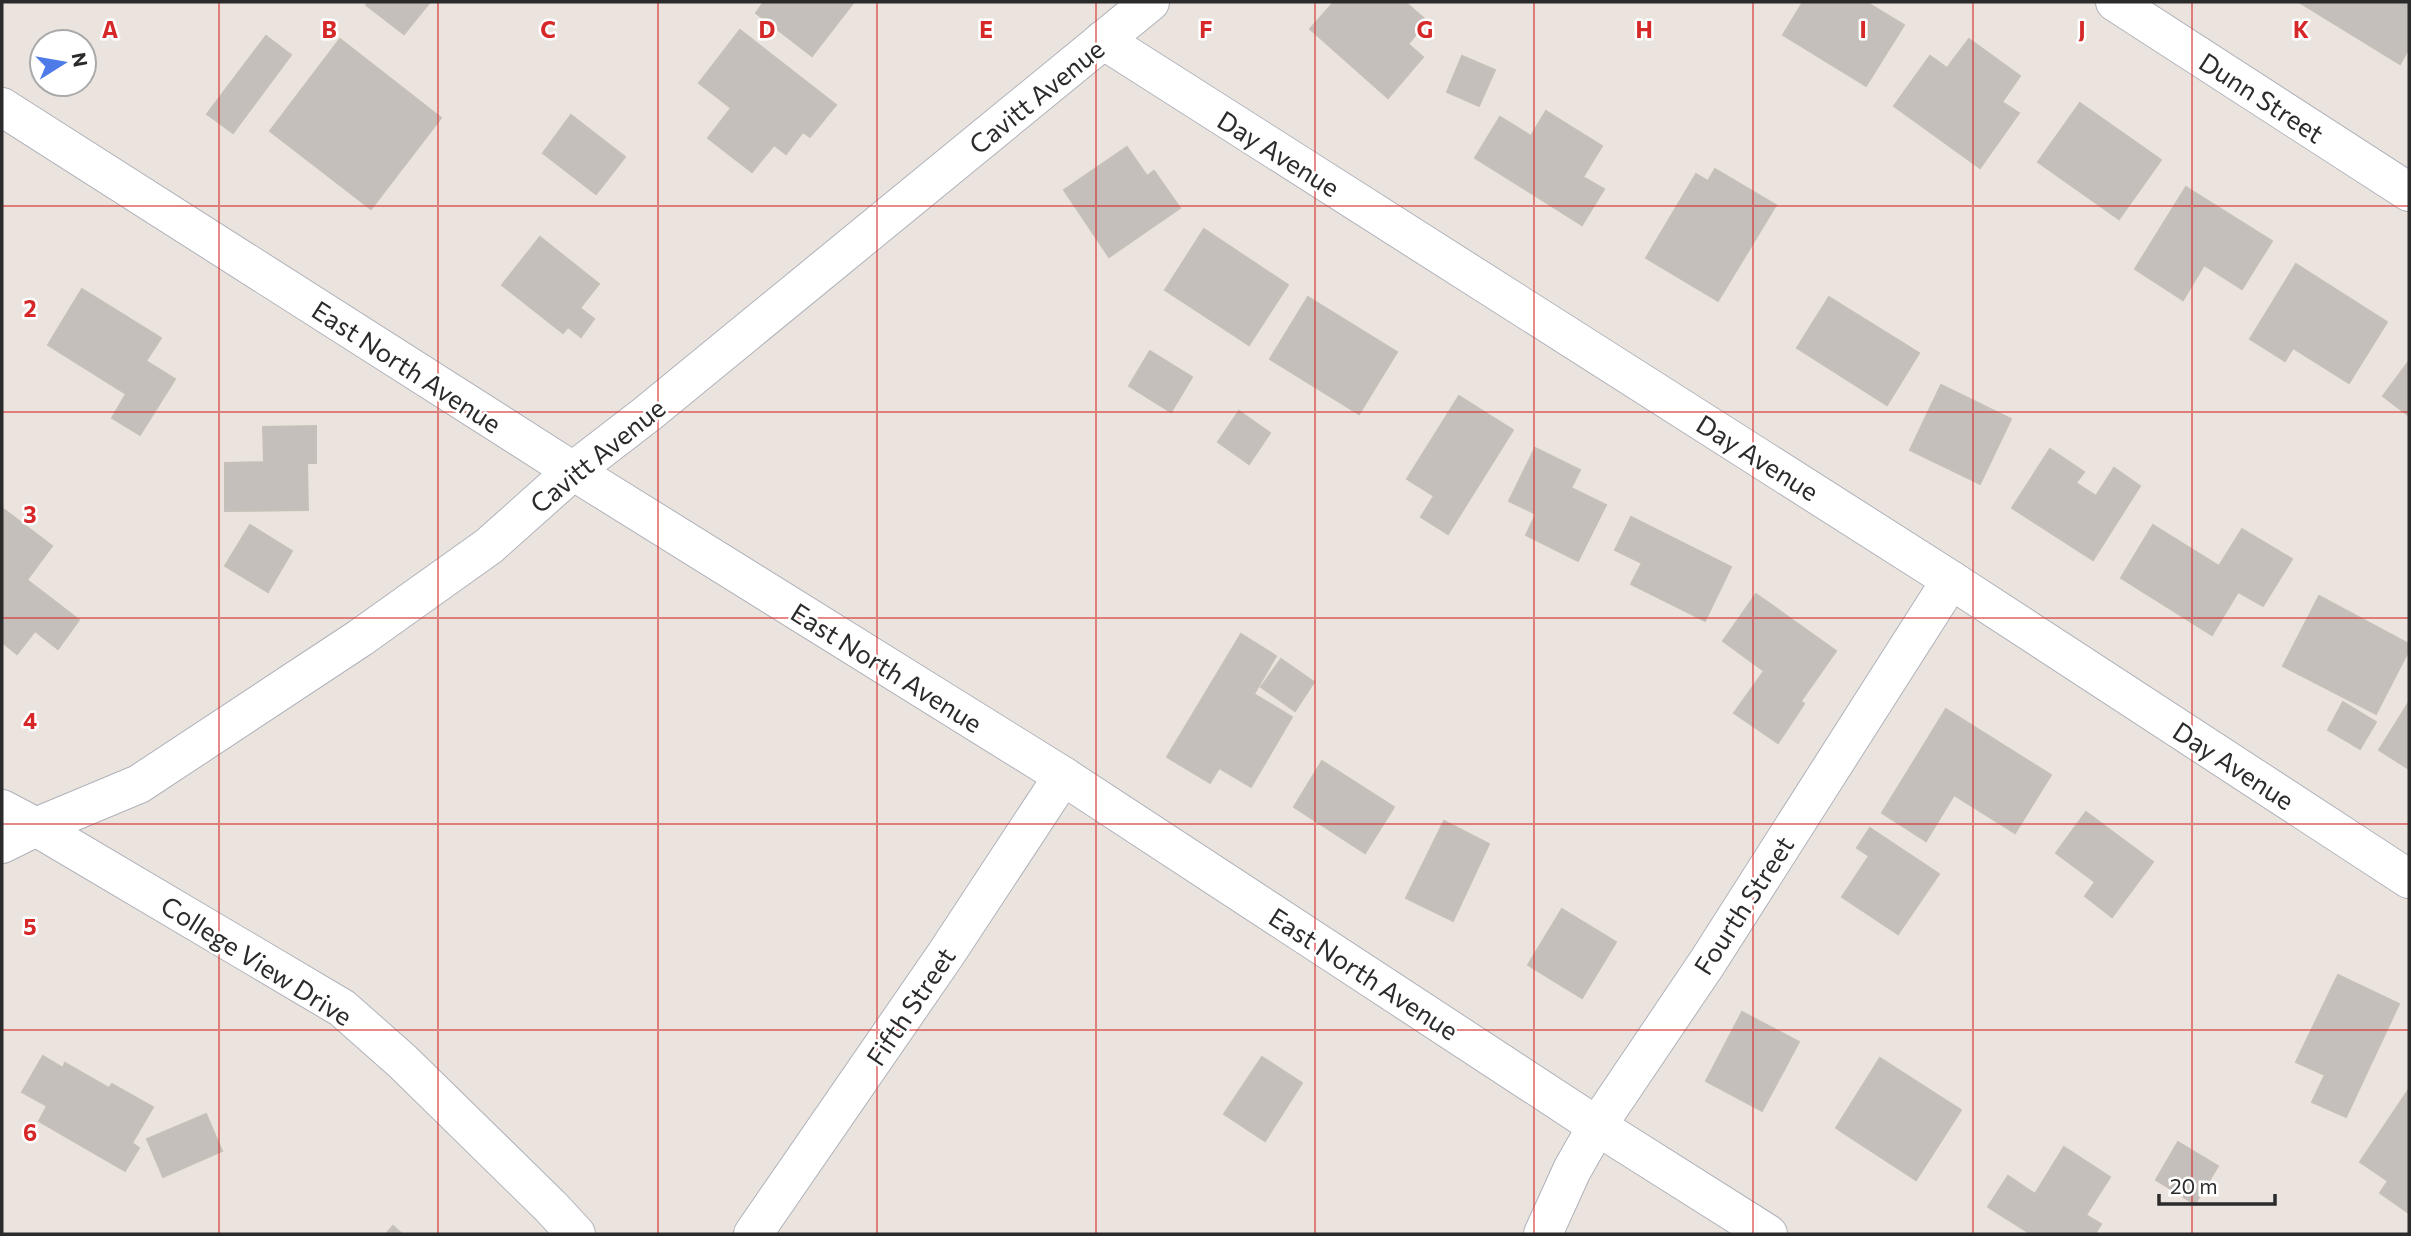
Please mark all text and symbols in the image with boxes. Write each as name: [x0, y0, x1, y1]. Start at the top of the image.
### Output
text: A: [102, 15, 119, 43]
text: B: [321, 15, 337, 43]
text: C: [540, 15, 556, 43]
text: D: [759, 15, 776, 43]
text: E: [979, 15, 993, 43]
text: F: [1199, 15, 1213, 43]
text: G: [1417, 15, 1433, 43]
text: H: [1635, 15, 1653, 43]
text: I: [1859, 15, 1867, 43]
text: J: [2078, 15, 2086, 43]
text: K: [2293, 15, 2309, 43]
north arrow: [28, 28, 98, 98]
street label: Cavitt Avenue: [962, 32, 1110, 160]
street label: Dunn Street: [2194, 45, 2330, 149]
text: N: [68, 50, 93, 69]
street label: Day Avenue: [1212, 103, 1346, 203]
street label: East North Avenue: [307, 293, 507, 439]
text: 2: [23, 294, 37, 322]
street label: Cavitt Avenue: [523, 391, 671, 519]
street label: Day Avenue: [1691, 407, 1825, 507]
text: 3: [23, 500, 37, 528]
street label: East North Avenue: [786, 596, 988, 738]
text: 4: [23, 706, 37, 734]
street label: Day Avenue: [2168, 715, 2300, 815]
street label: Fourth Street: [1687, 830, 1799, 980]
street label: College View Drive: [156, 889, 358, 1031]
street label: East North Avenue: [1264, 900, 1464, 1046]
text: 5: [23, 912, 37, 940]
street label: Fifth Street: [859, 941, 961, 1071]
text: 6: [23, 1118, 37, 1146]
scale bar: [2159, 1162, 2274, 1206]
text: 20 m: [2170, 1173, 2218, 1198]

